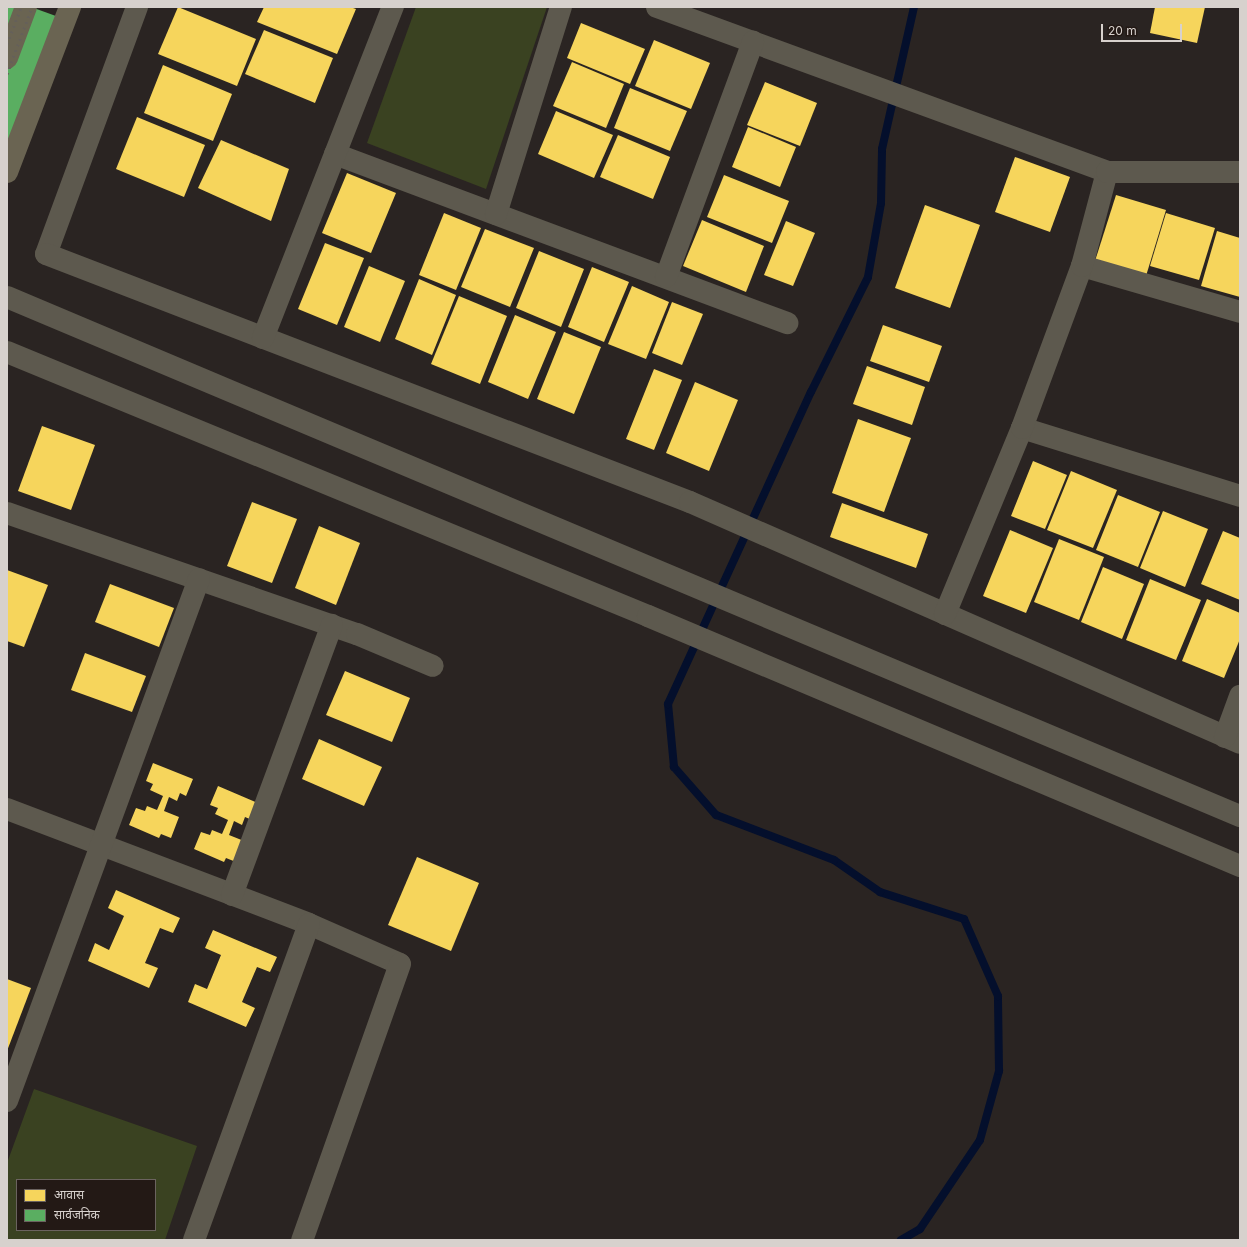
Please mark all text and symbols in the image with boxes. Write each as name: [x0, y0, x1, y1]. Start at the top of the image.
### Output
scale bar: [1103, 16, 1184, 42]
text: 20 m: [1108, 23, 1137, 38]
legend: [16, 1179, 156, 1231]
text: आवास: [54, 1187, 84, 1202]
text: सार्वजनिक: [54, 1207, 100, 1222]

